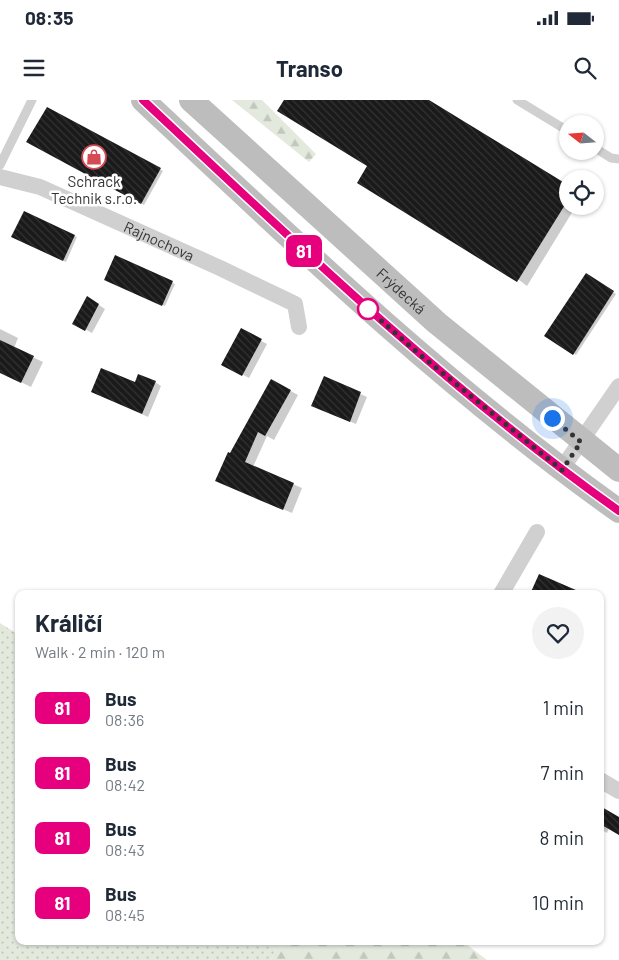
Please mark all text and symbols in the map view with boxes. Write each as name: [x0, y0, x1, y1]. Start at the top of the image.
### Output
text: 08:35: [25, 6, 74, 29]
icon: menu: [20, 54, 48, 82]
icon: search: [571, 54, 599, 82]
text: Transo: [276, 55, 343, 81]
north arrow: [559, 115, 604, 160]
map controls: [559, 115, 604, 215]
shop icon: Schrack Technik s.r.o.: [81, 144, 107, 170]
button: locate: [559, 170, 604, 215]
place label: Schrack Technik s.r.o.: [51, 172, 137, 207]
street label: Rajnochova: [121, 217, 197, 264]
line badge: 81: [282, 235, 326, 267]
text: 81: [296, 240, 312, 262]
street label: Frýdecká: [373, 264, 430, 318]
unlabelled marker: [357, 298, 379, 320]
your location: [540, 406, 565, 431]
button: heart: [532, 607, 584, 659]
text: Králičí: [35, 608, 102, 637]
text: Walk · 2 min · 120 m: [35, 642, 165, 661]
text: Bus: [105, 687, 137, 710]
text: 1 min: [543, 696, 584, 719]
text: 81: [55, 697, 70, 719]
text: 08:36: [105, 710, 144, 729]
text: Bus: [105, 752, 137, 775]
text: 7 min: [540, 761, 584, 784]
text: 81: [55, 762, 70, 784]
text: 08:42: [105, 775, 145, 794]
text: Bus: [105, 817, 137, 840]
text: 8 min: [540, 826, 584, 849]
text: 81: [55, 827, 70, 849]
text: 08:43: [105, 840, 145, 859]
text: Bus: [105, 882, 137, 905]
text: 10 min: [532, 891, 584, 914]
text: 81: [55, 892, 70, 914]
text: 08:45: [105, 905, 145, 924]

